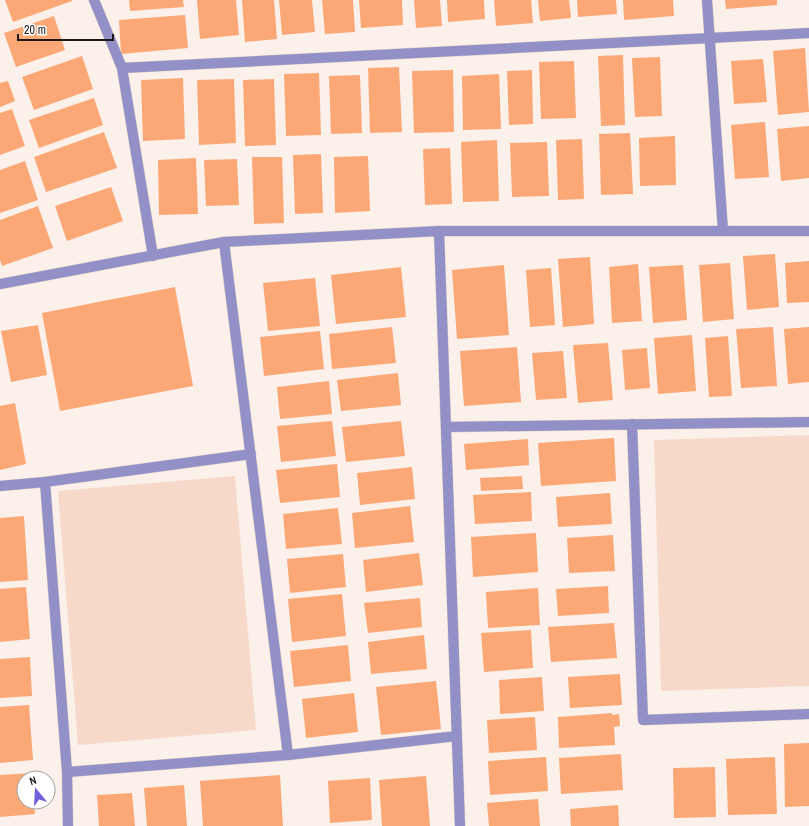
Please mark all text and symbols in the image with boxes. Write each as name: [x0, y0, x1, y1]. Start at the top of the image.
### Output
scale bar: [18, 16, 113, 42]
text: 20 m: [24, 22, 46, 38]
north arrow: [16, 770, 56, 810]
text: N: [28, 773, 38, 788]

